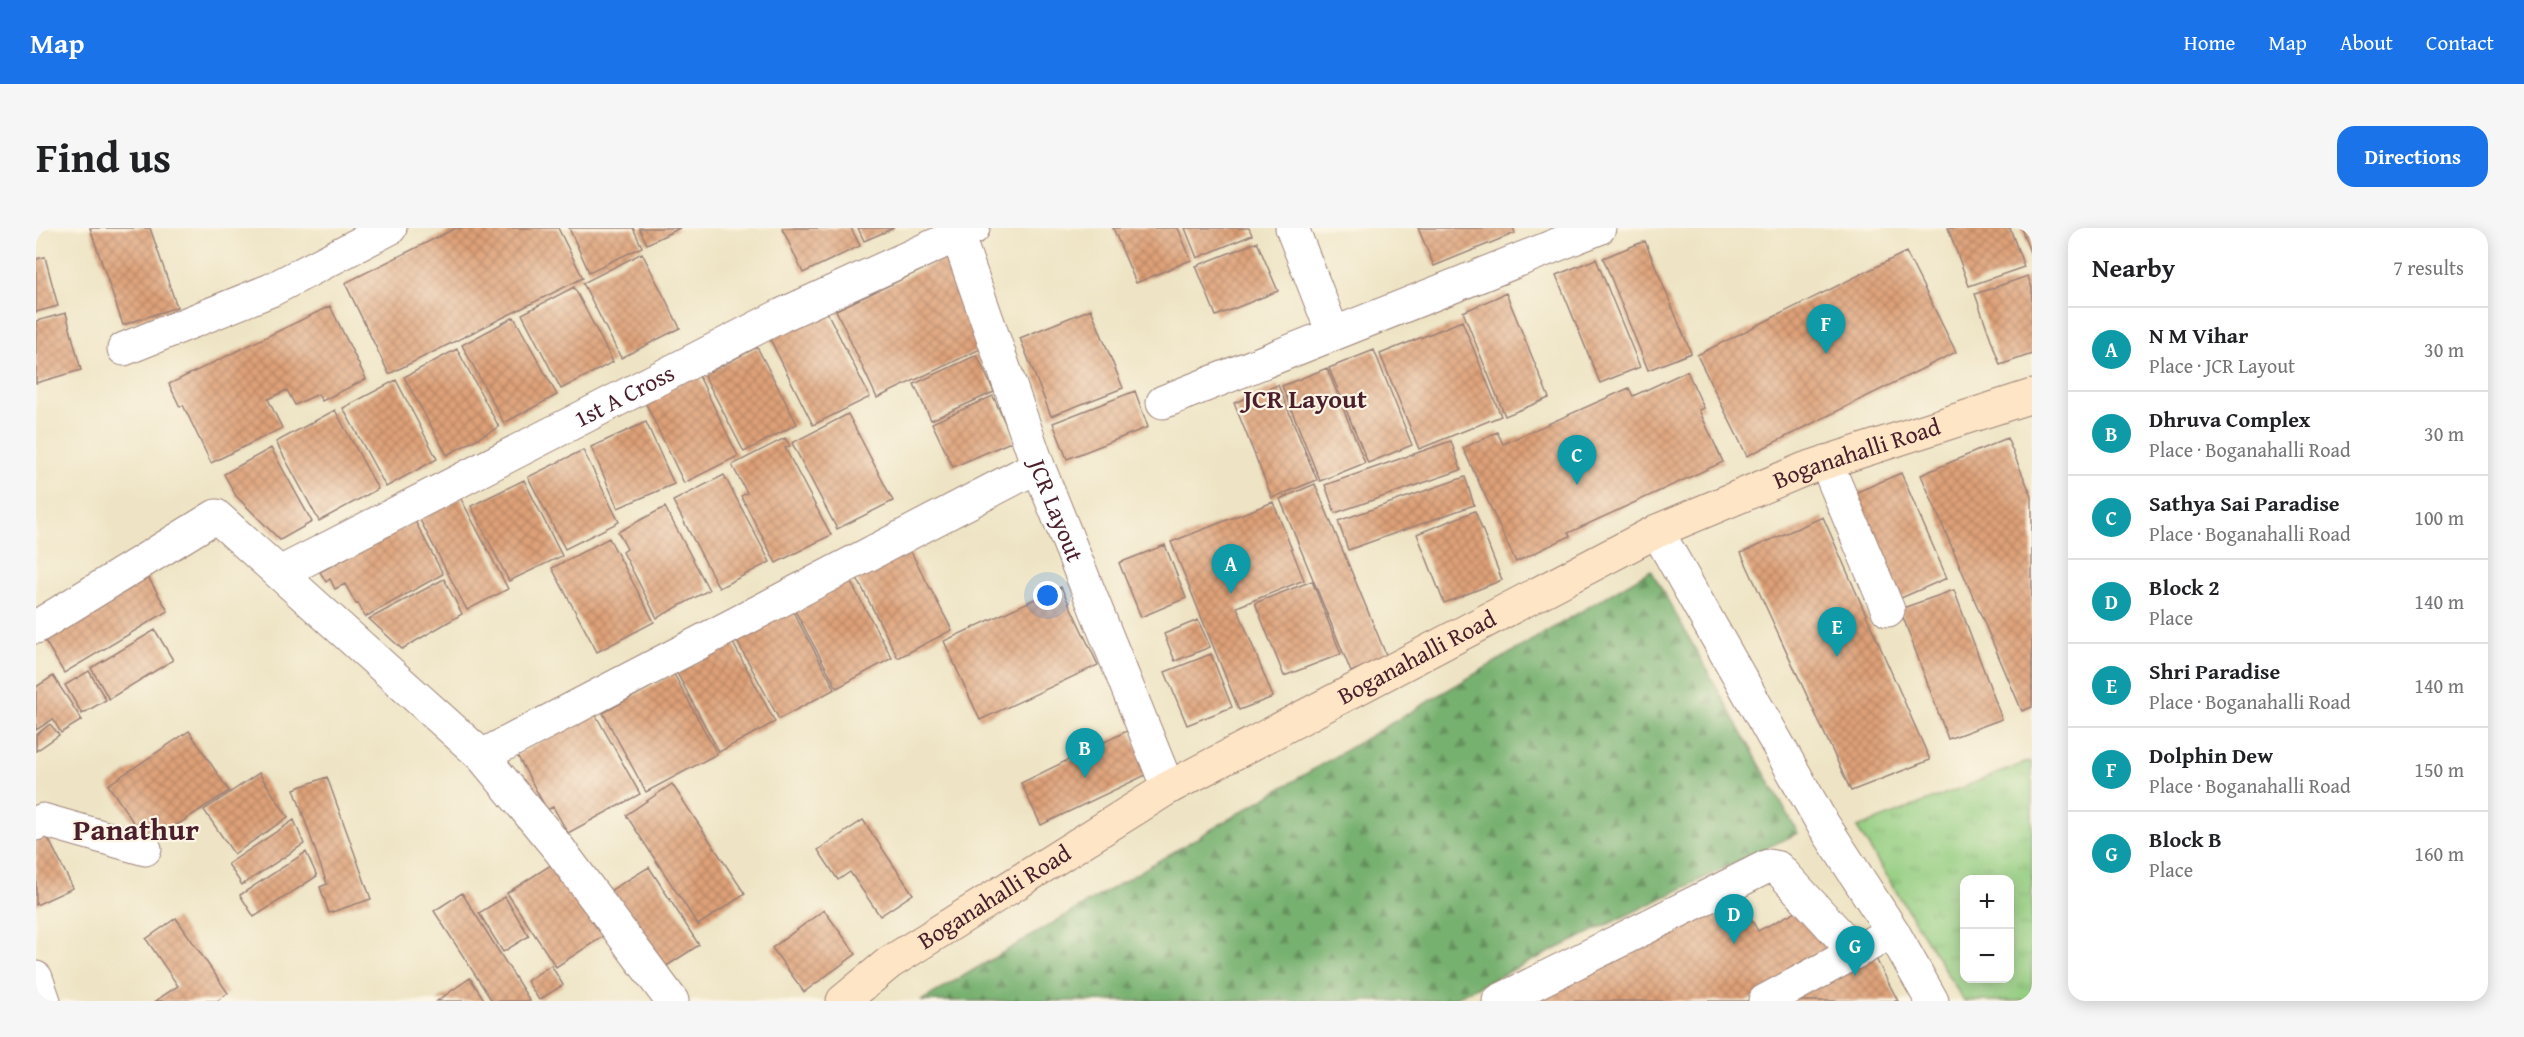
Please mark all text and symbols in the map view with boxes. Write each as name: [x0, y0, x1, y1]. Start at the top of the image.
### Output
text: Map: [30, 22, 84, 63]
text: Home: [2184, 27, 2235, 58]
text: Map: [2268, 27, 2307, 58]
text: About: [2340, 27, 2393, 58]
text: Contact: [2426, 27, 2494, 58]
text: Find us: [36, 126, 171, 187]
button: Directions: [2337, 126, 2488, 187]
text: Nearby: [2092, 248, 2175, 287]
text: 7 results: [2393, 253, 2464, 282]
pin: F: [1806, 304, 1846, 354]
text: N M Vihar: [2149, 319, 2248, 351]
text: A: [2105, 335, 2118, 364]
text: 30 m: [2424, 335, 2464, 364]
text: Place · JCR Layout: [2149, 351, 2295, 380]
street label: 1st A Cross: [568, 355, 680, 436]
district label: JCR Layout: [1239, 379, 1367, 418]
text: Dhruva Complex: [2149, 403, 2310, 435]
street label: Boganahalli Road: [1767, 409, 1945, 498]
text: B: [2105, 419, 2118, 448]
text: 30 m: [2424, 419, 2464, 448]
text: Place · Boganahalli Road: [2149, 435, 2351, 464]
pin: C: [1558, 436, 1596, 485]
street label: JCR Layout: [1019, 452, 1093, 567]
text: Sathya Sai Paradise: [2149, 487, 2340, 519]
text: C: [2106, 503, 2117, 532]
text: 100 m: [2414, 503, 2464, 532]
text: Place · Boganahalli Road: [2149, 519, 2351, 548]
pin: A: [1212, 544, 1250, 594]
text: Block 2: [2149, 571, 2220, 603]
your location: [1033, 581, 1062, 610]
text: D: [2105, 587, 2118, 616]
text: 140 m: [2414, 587, 2464, 616]
street label: Boganahalli Road: [1331, 601, 1502, 713]
text: Place: [2149, 603, 2193, 632]
pin: E: [1818, 608, 1856, 657]
text: Shri Paradise: [2149, 655, 2280, 687]
text: E: [2106, 671, 2117, 700]
text: 140 m: [2414, 671, 2464, 700]
text: Place · Boganahalli Road: [2149, 687, 2351, 716]
pin: B: [1066, 728, 1104, 778]
text: Dolphin Dew: [2149, 739, 2273, 771]
text: F: [2106, 755, 2117, 784]
text: 150 m: [2414, 755, 2464, 784]
text: Place · Boganahalli Road: [2149, 771, 2351, 800]
district label: Panathur: [73, 807, 199, 851]
text: Block B: [2149, 823, 2222, 855]
street label: Boganahalli Road: [911, 835, 1077, 958]
text: G: [2105, 839, 2118, 868]
text: 160 m: [2414, 839, 2464, 868]
text: Place: [2149, 855, 2193, 884]
map controls: [1960, 875, 2014, 983]
button: +: [1960, 875, 2014, 929]
pin: D: [1714, 894, 1754, 944]
pin: G: [1836, 926, 1874, 976]
button: −: [1960, 929, 2014, 983]

